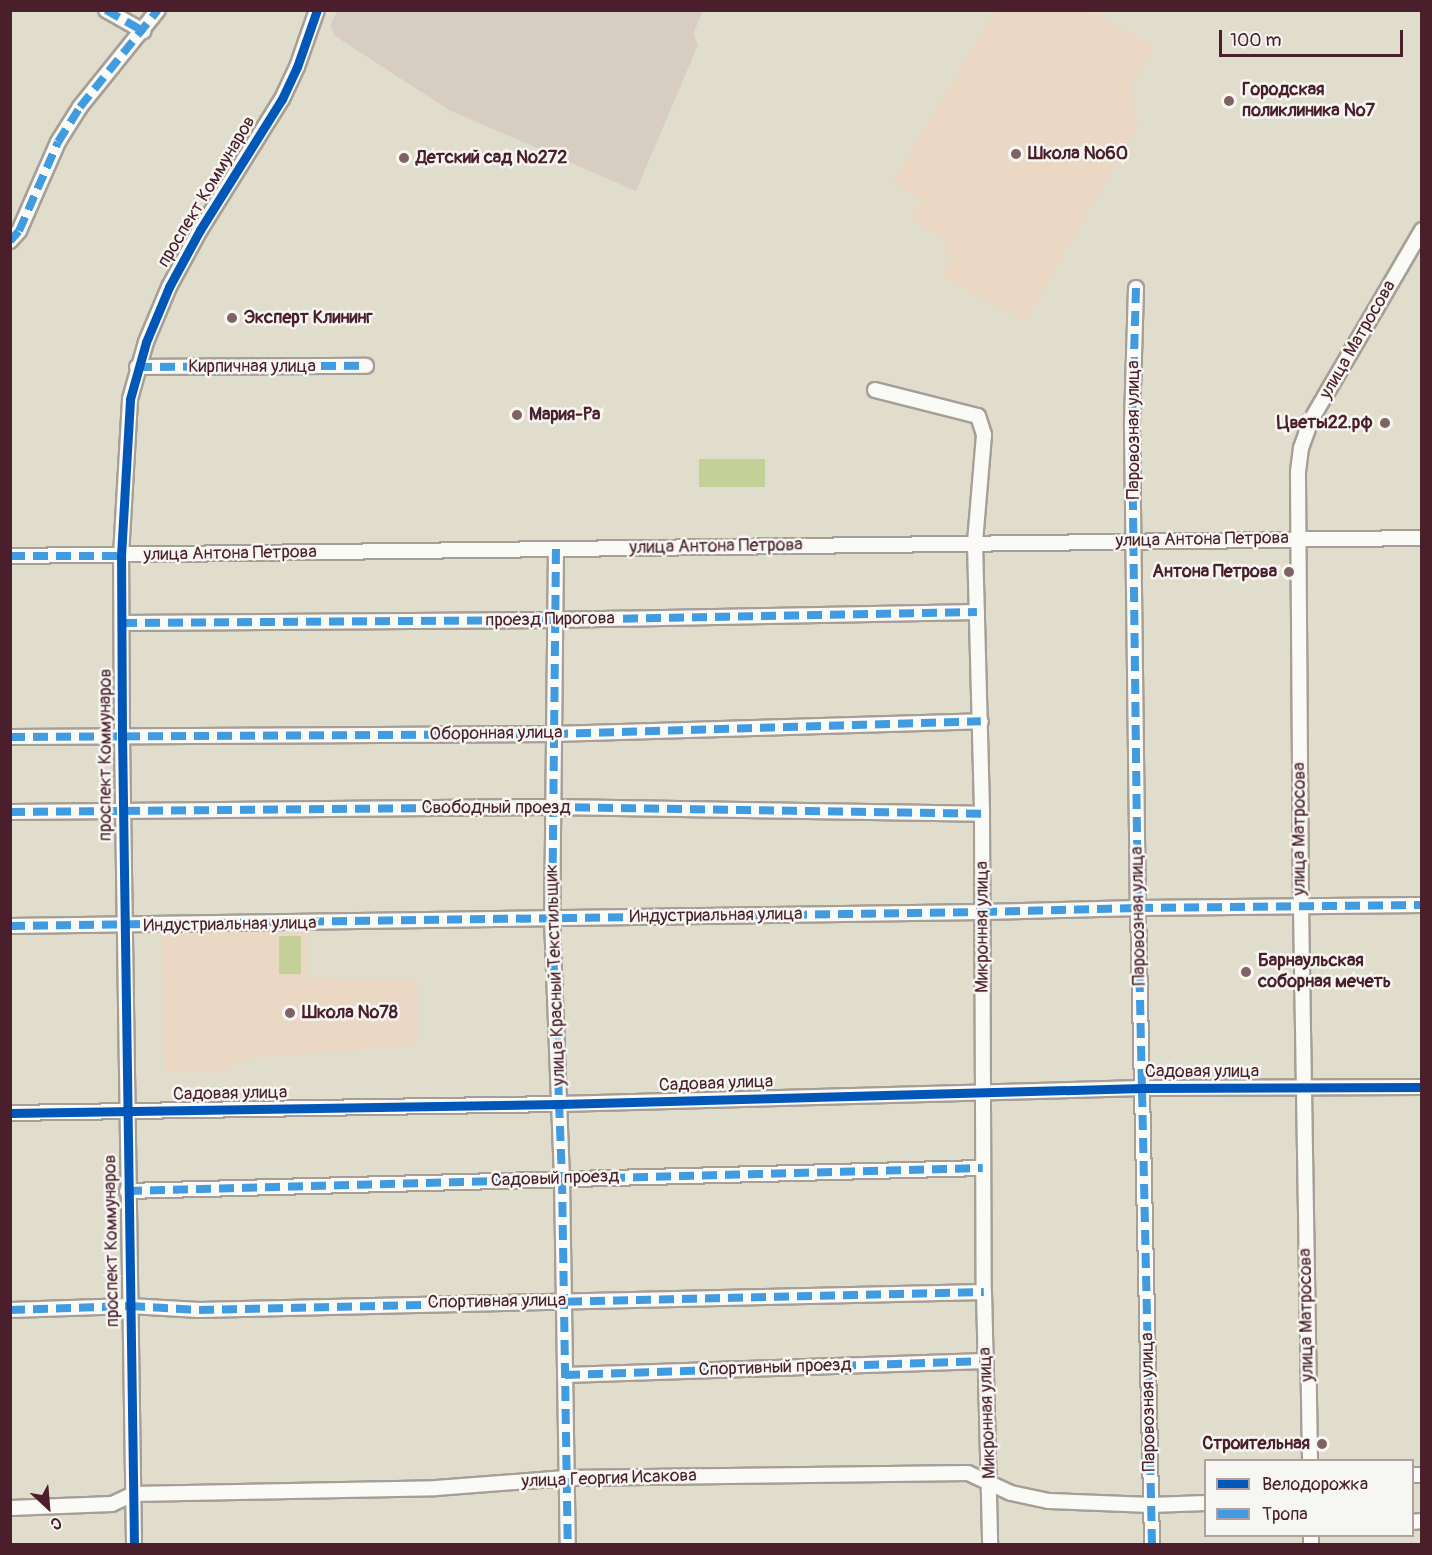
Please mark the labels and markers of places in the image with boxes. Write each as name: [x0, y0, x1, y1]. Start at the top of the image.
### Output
place label: Городская поликлиника №7: [1242, 80, 1375, 122]
marker: Городская поликлиника №7: [1220, 92, 1238, 110]
place label: Школа №60: [1028, 143, 1128, 165]
place label: Детский сад №272: [416, 147, 567, 169]
marker: Школа №60: [1009, 147, 1023, 161]
marker: Детский сад №272: [397, 151, 411, 165]
place label: Эксперт Клининг: [244, 307, 373, 329]
marker: Эксперт Клининг: [225, 311, 239, 325]
place label: Мария-Ра: [529, 404, 600, 426]
marker: Мария-Ра: [510, 408, 524, 422]
place label: Цветы22.рф: [1277, 412, 1373, 434]
marker: Цветы22.рф: [1378, 416, 1392, 430]
place label: Антона Петрова: [1152, 561, 1277, 583]
marker: Антона Петрова: [1282, 565, 1296, 579]
place label: Барнаульская соборная мечеть: [1258, 951, 1391, 994]
marker: Барнаульская соборная мечеть: [1239, 965, 1253, 979]
place label: Школа №78: [302, 1002, 398, 1024]
marker: Школа №78: [283, 1006, 297, 1020]
place label: Строительная: [1202, 1433, 1310, 1455]
marker: Строительная: [1315, 1437, 1329, 1451]

